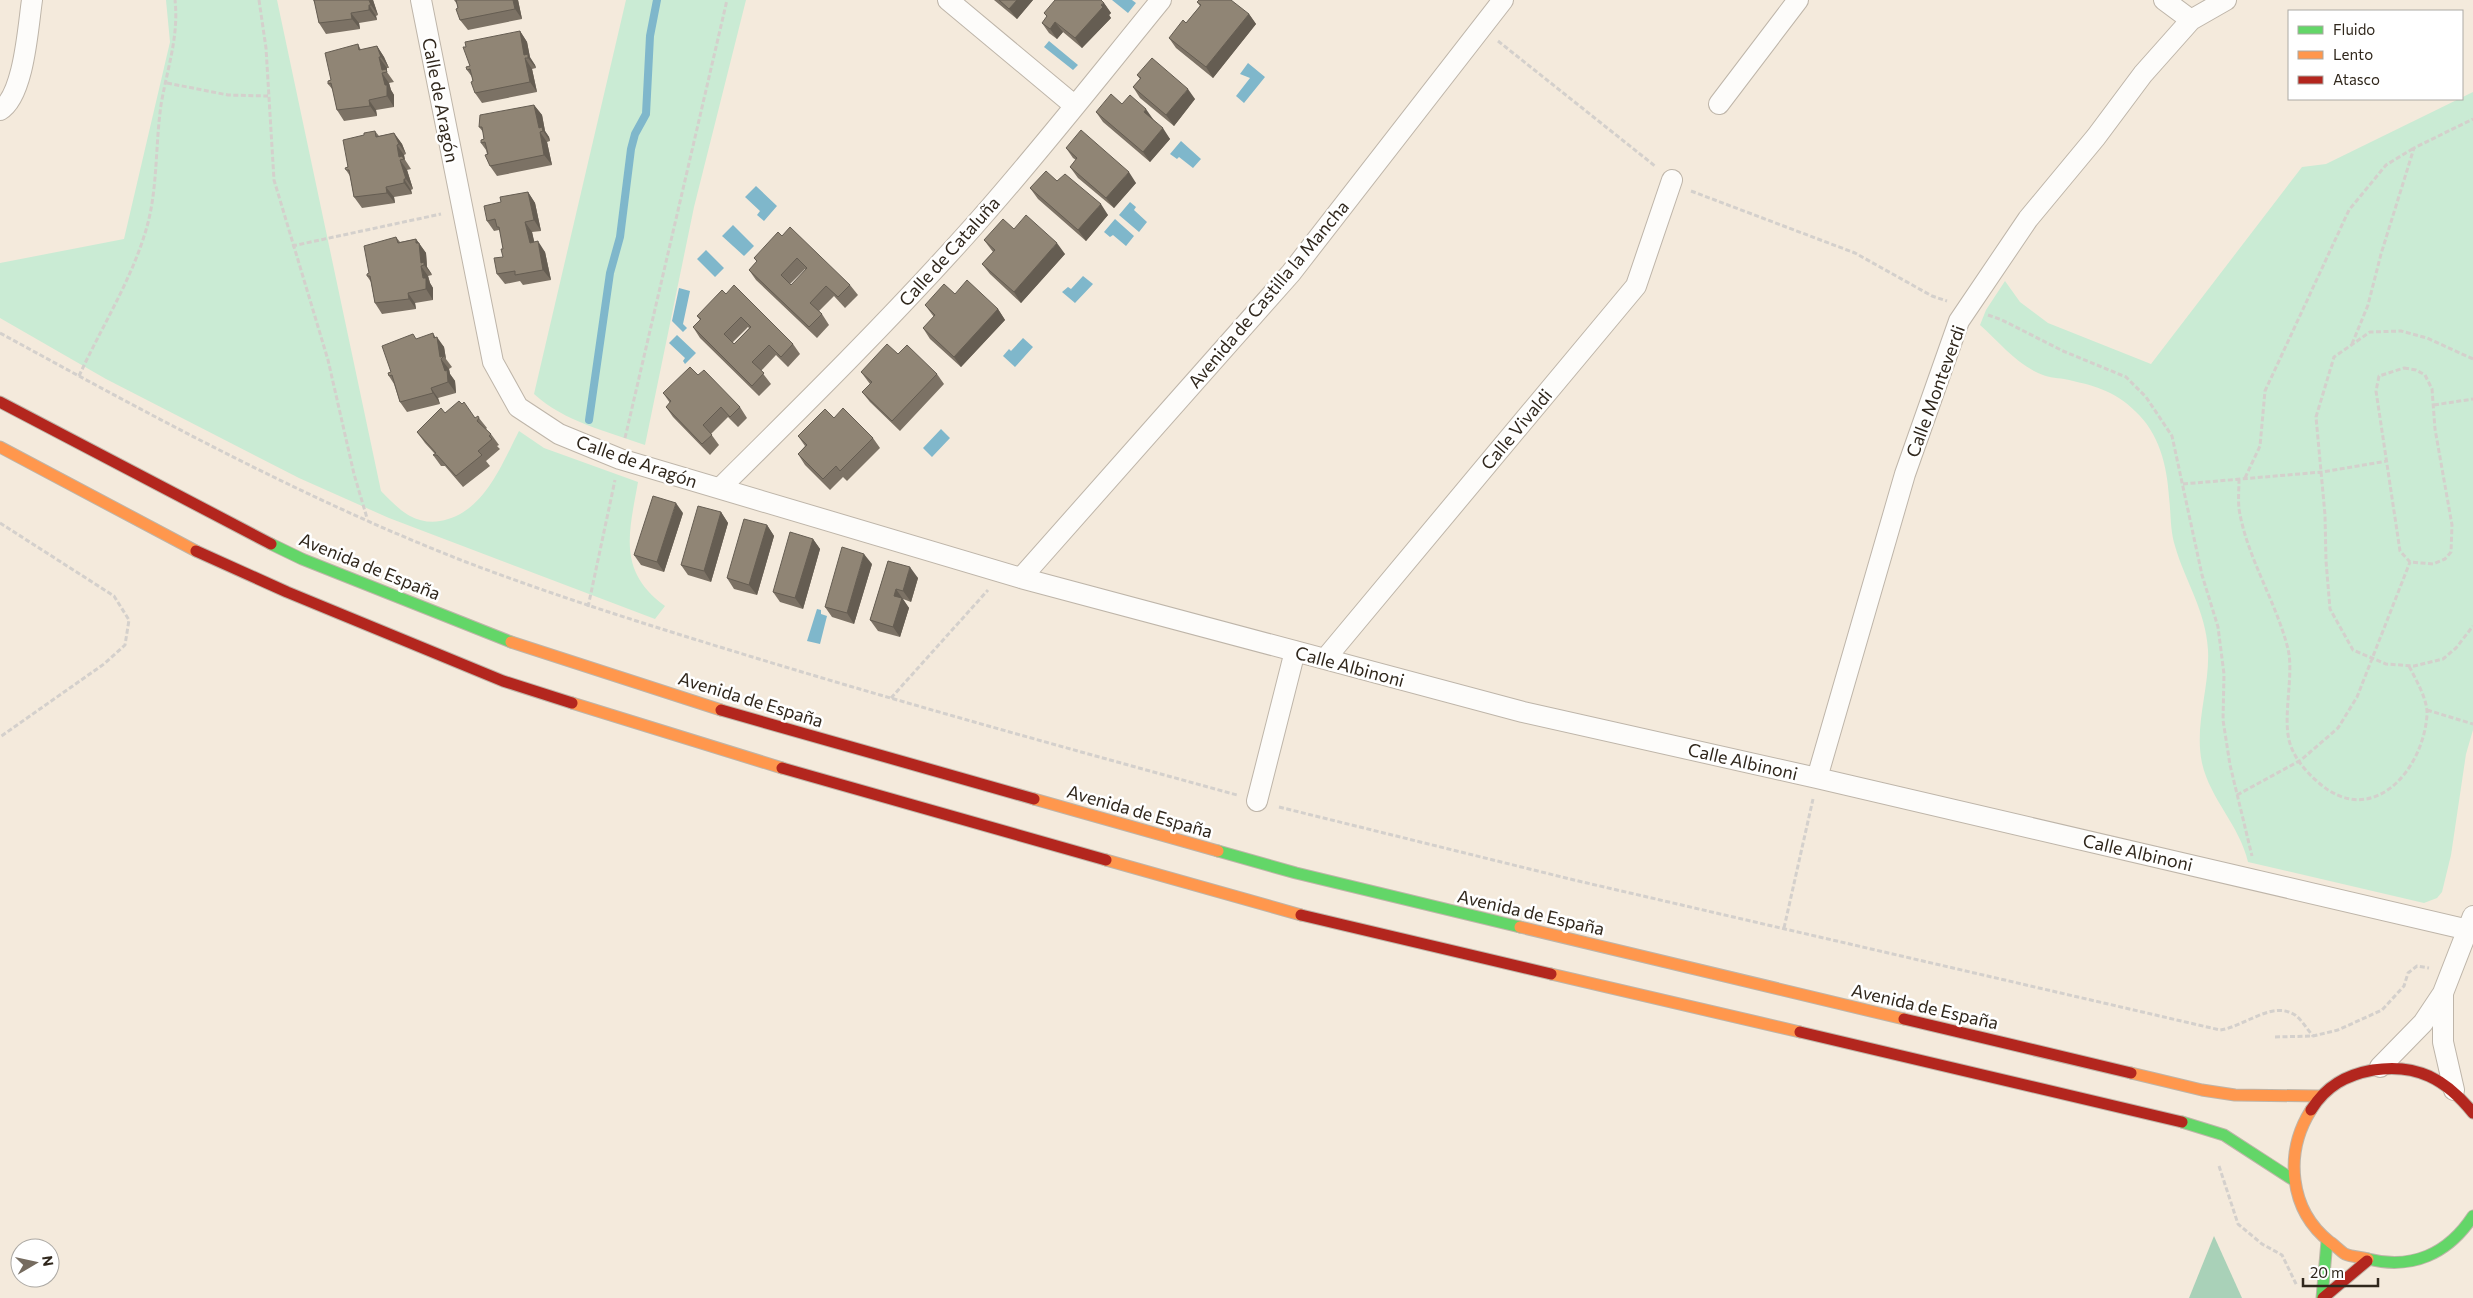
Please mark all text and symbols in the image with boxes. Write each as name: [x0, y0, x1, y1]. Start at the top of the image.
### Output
legend: [2288, 10, 2463, 100]
text: Fluido: [2333, 20, 2375, 38]
street label: Calle de Aragón: [418, 36, 464, 164]
text: Lento: [2333, 45, 2373, 63]
text: Atasco: [2333, 70, 2380, 88]
street label: Calle de Cataluña: [894, 192, 1004, 310]
street label: Avenida de Castilla la Mancha: [1183, 196, 1353, 392]
street label: Calle Monteverdi: [1901, 322, 1969, 460]
street label: Calle Vivaldi: [1476, 384, 1556, 474]
street label: Calle de Aragón: [574, 430, 700, 492]
street label: Avenida de España: [296, 528, 444, 604]
street label: Calle Albinoni: [1293, 641, 1407, 691]
street label: Avenida de España: [676, 667, 826, 731]
street label: Calle Albinoni: [1686, 738, 1800, 784]
street label: Avenida de España: [1065, 780, 1215, 842]
street label: Calle Albinoni: [2081, 829, 2195, 875]
street label: Avenida de España: [1455, 884, 1607, 940]
street label: Avenida de España: [1849, 978, 2001, 1034]
north arrow: [10, 1238, 60, 1288]
text: N: [39, 1254, 58, 1267]
scale bar: [2303, 1256, 2378, 1288]
text: 20 m: [2310, 1263, 2344, 1281]

